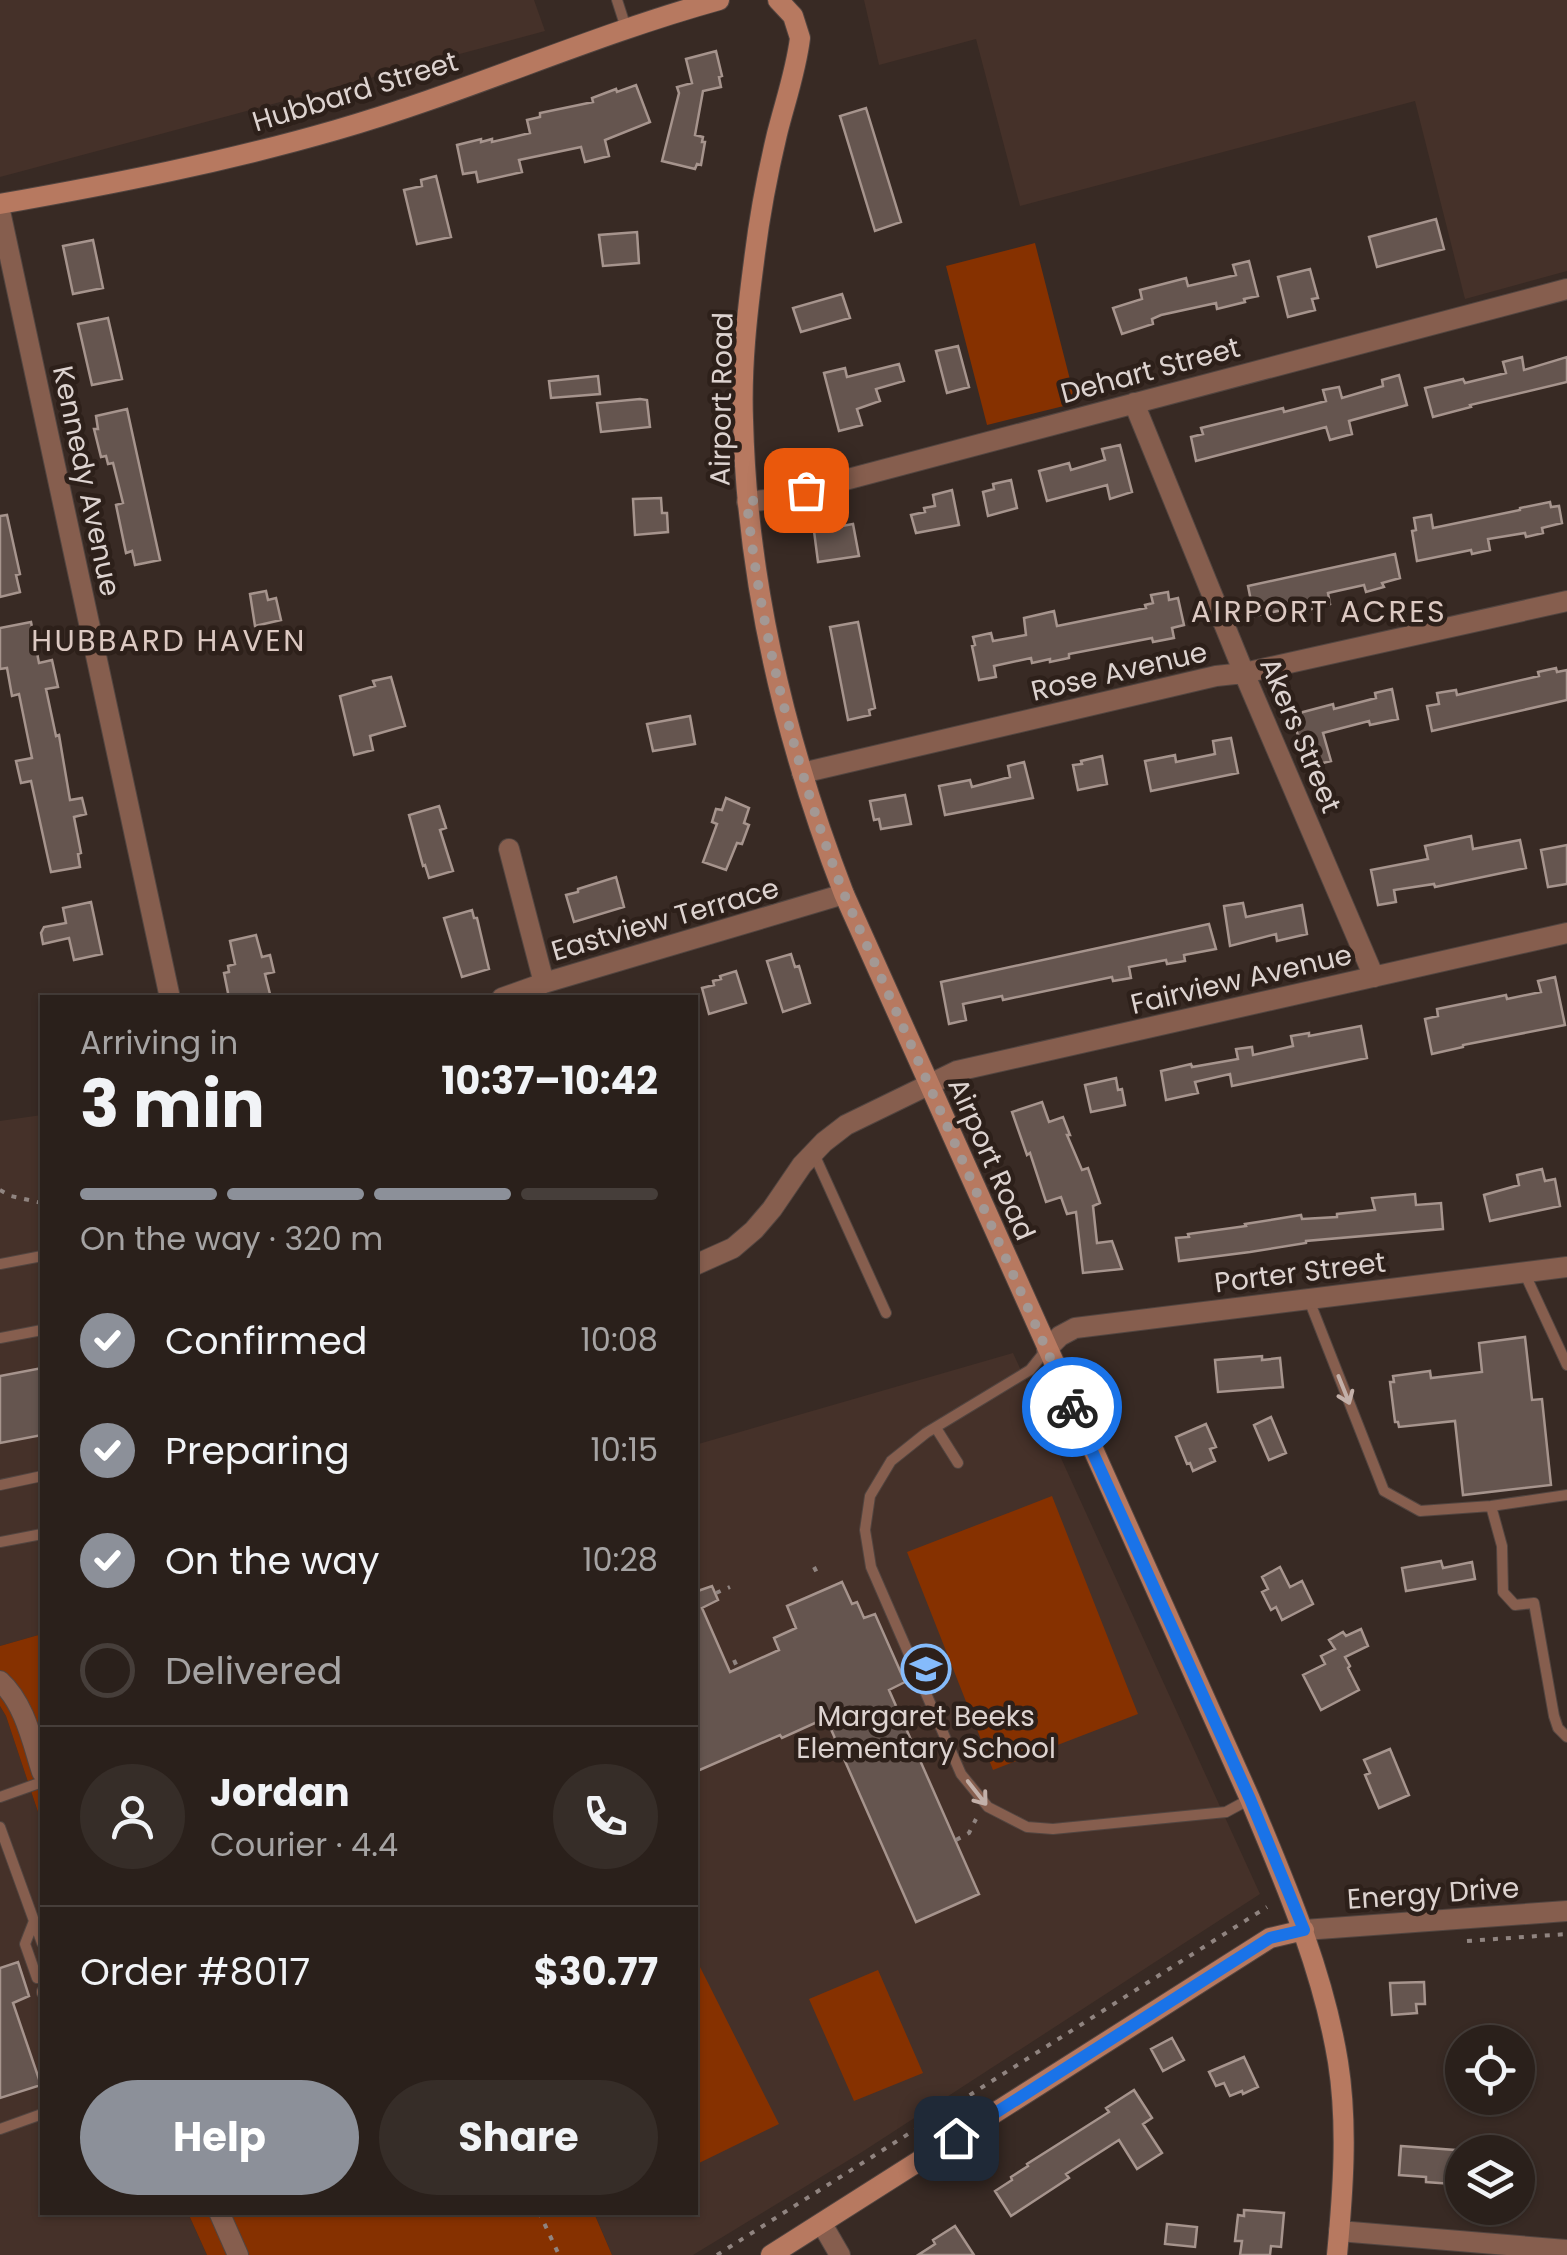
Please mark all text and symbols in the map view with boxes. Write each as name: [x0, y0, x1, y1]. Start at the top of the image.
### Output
street label: Hubbard Street: [248, 42, 463, 141]
street label: Airport Road: [700, 312, 743, 486]
street label: Dehart Street: [1056, 328, 1244, 413]
street label: Kennedy Avenue: [43, 362, 130, 600]
pin: [764, 448, 849, 533]
icon: bag: [779, 463, 834, 518]
district label: AIRPORT ACRES: [1191, 590, 1447, 633]
district label: HUBBARD HAVEN: [31, 619, 307, 662]
street label: Rose Avenue: [1027, 632, 1211, 711]
street label: Akers Street: [1250, 652, 1351, 819]
street label: Eastview Terrace: [547, 868, 784, 971]
street label: Fairview Avenue: [1127, 935, 1356, 1024]
text: Arriving in: [80, 1020, 238, 1065]
text: 10:37–10:42: [441, 1054, 658, 1107]
text: 3 min: [80, 1059, 265, 1150]
street label: Airport Road: [938, 1072, 1045, 1247]
text: On the way · 320 m: [80, 1216, 383, 1261]
street label: Porter Street: [1212, 1243, 1388, 1302]
icon: check: [80, 1313, 135, 1368]
text: Confirmed: [165, 1314, 367, 1367]
text: 10:08: [581, 1317, 658, 1362]
courier: [1022, 1357, 1122, 1457]
one-way arrow: [1337, 1374, 1355, 1404]
icon: bike: [1045, 1380, 1100, 1435]
icon: check: [80, 1423, 135, 1478]
text: Preparing: [165, 1424, 350, 1477]
text: 10:15: [591, 1427, 658, 1472]
icon: check: [80, 1533, 135, 1588]
text: On the way: [165, 1534, 379, 1587]
text: 10:28: [582, 1537, 658, 1582]
school or university icon: Margaret Beeks Elementary School: [900, 1643, 952, 1695]
text: Delivered: [165, 1644, 342, 1697]
place label: Margaret Beeks Elementary School: [796, 1697, 1056, 1768]
button: person: [80, 1764, 185, 1869]
button: phone: [553, 1764, 658, 1869]
text: Jordan: [210, 1766, 350, 1819]
one-way arrow: [966, 1779, 987, 1806]
text: Courier · 4.4: [210, 1822, 398, 1867]
street label: Energy Drive: [1346, 1868, 1520, 1919]
text: Order #8017: [80, 1945, 310, 1998]
text: $30.77: [534, 1945, 658, 1998]
map controls: [1445, 2025, 1535, 2225]
button: locate: [1445, 2025, 1535, 2115]
button: Help: [80, 2080, 359, 2195]
button: Share: [379, 2080, 658, 2195]
pin: [914, 2096, 999, 2181]
icon: home: [929, 2111, 984, 2166]
button: layers: [1445, 2135, 1535, 2225]

